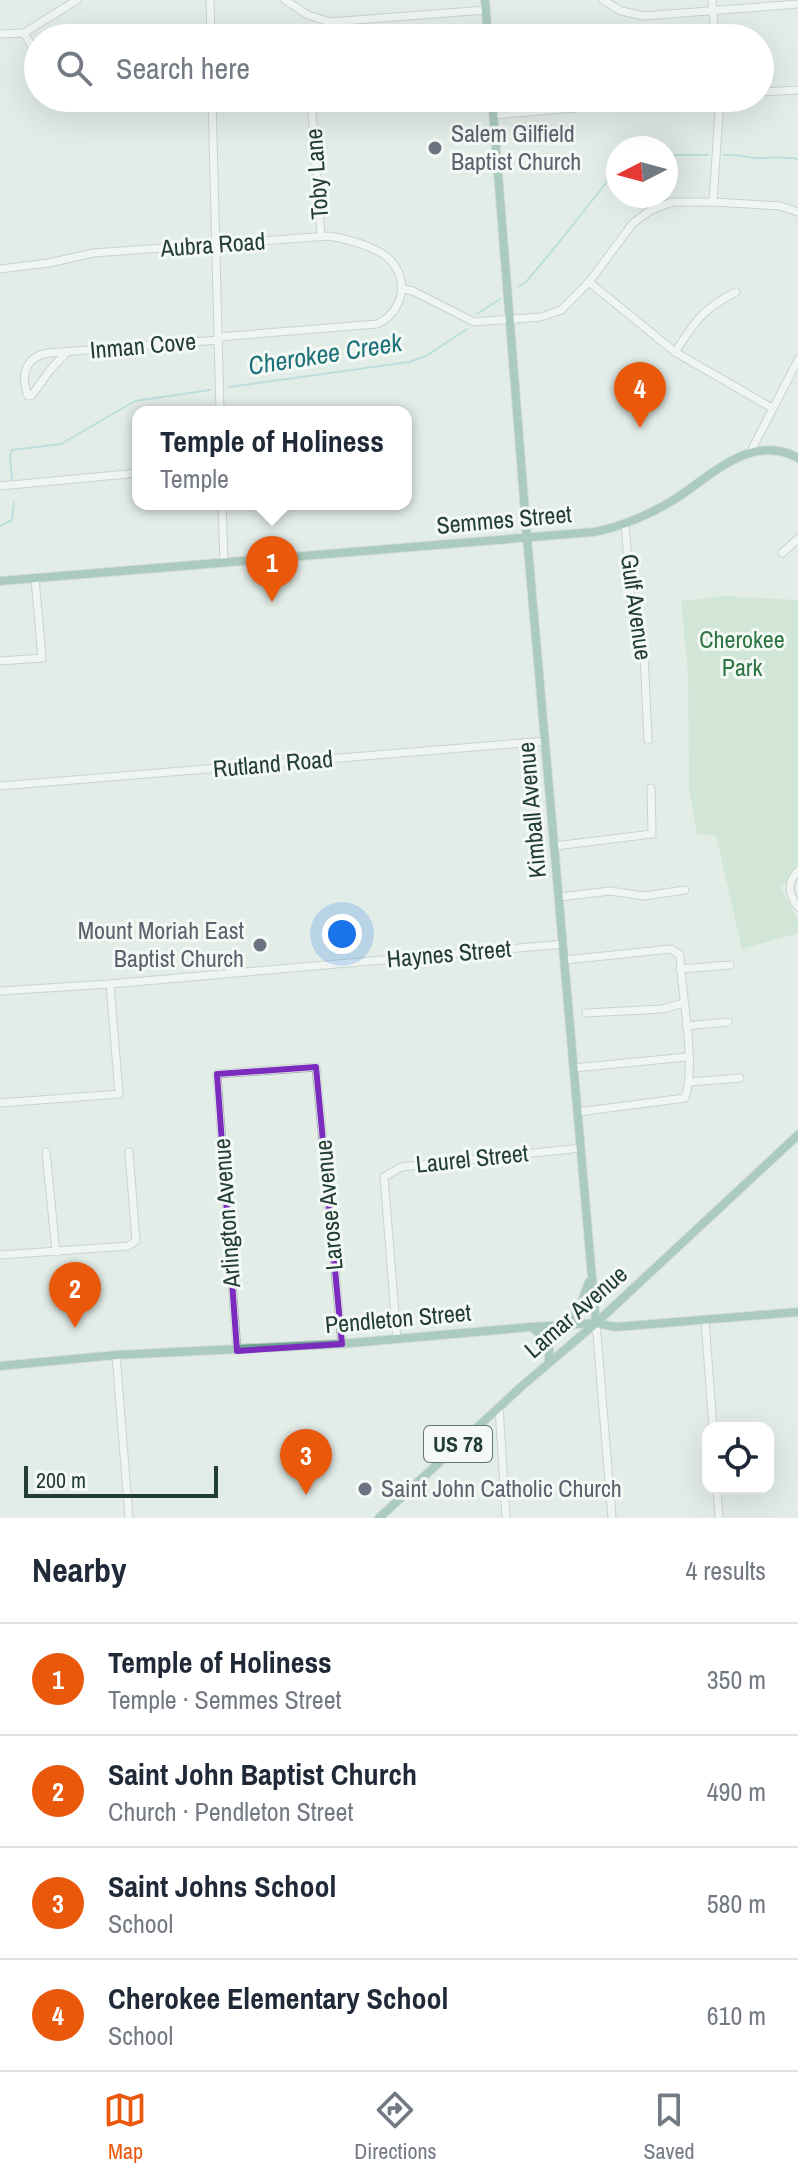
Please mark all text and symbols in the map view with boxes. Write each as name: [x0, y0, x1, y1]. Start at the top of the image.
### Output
search box: [24, 24, 774, 112]
icon: search: [52, 46, 96, 90]
text: Search here: [116, 48, 250, 88]
place label: Salem Gilfield Baptist Church: [451, 117, 581, 177]
street label: Toby Lane: [297, 128, 335, 220]
north arrow: [606, 136, 678, 208]
marker: Salem Gilfield Baptist Church: [426, 139, 444, 157]
street label: Aubra Road: [158, 224, 266, 264]
street label: Inman Cove: [89, 324, 197, 366]
water label: Cherokee Creek: [246, 324, 406, 383]
pin: 4: [614, 362, 666, 428]
popup: [132, 406, 412, 510]
text: Temple of Holiness: [160, 421, 384, 461]
text: Temple: [160, 461, 229, 496]
street label: Semmes Street: [435, 497, 573, 541]
pin: 1: [246, 536, 298, 602]
street label: Gulf Avenue: [614, 552, 660, 662]
park label: Cherokee Park: [699, 623, 785, 683]
street label: Kimball Avenue: [509, 741, 553, 879]
street label: Rutland Road: [212, 742, 334, 784]
place label: Mount Moriah East Baptist Church: [78, 914, 245, 974]
your location: [322, 914, 362, 954]
street label: Haynes Street: [385, 932, 513, 974]
marker: Mount Moriah East Baptist Church: [251, 936, 269, 954]
street label: Laurel Street: [414, 1136, 530, 1180]
street label: Arlington Avenue: [205, 1137, 247, 1290]
street label: Larose Avenue: [306, 1138, 350, 1272]
street label: Lamar Avenue: [517, 1258, 634, 1365]
pin: 2: [49, 1262, 101, 1328]
street label: Pendleton Street: [323, 1296, 473, 1340]
map controls: [702, 1422, 774, 1494]
button: locate: [702, 1422, 774, 1494]
road number: US 78: [424, 1426, 492, 1462]
pin: 3: [280, 1429, 332, 1495]
scale bar: [24, 1462, 218, 1498]
text: 200 m: [36, 1465, 86, 1495]
place label: Saint John Catholic Church: [381, 1472, 622, 1504]
marker: Saint John Catholic Church: [356, 1480, 374, 1498]
text: Nearby: [32, 1547, 127, 1593]
text: 4 results: [685, 1553, 766, 1588]
text: Temple of Holiness: [108, 1642, 332, 1682]
text: 1: [52, 1662, 64, 1697]
text: 350 m: [707, 1662, 766, 1697]
text: Temple · Semmes Street: [108, 1682, 341, 1717]
text: Saint John Baptist Church: [108, 1754, 417, 1794]
text: 2: [52, 1774, 64, 1809]
text: 490 m: [707, 1774, 766, 1809]
text: Church · Pendleton Street: [108, 1794, 353, 1829]
text: Saint Johns School: [108, 1866, 336, 1906]
text: 3: [52, 1886, 64, 1921]
text: 580 m: [707, 1886, 766, 1921]
text: School: [108, 1906, 173, 1941]
text: Cherokee Elementary School: [108, 1978, 448, 2018]
text: 4: [52, 1998, 64, 2033]
text: 610 m: [707, 1998, 766, 2033]
text: School: [108, 2018, 173, 2053]
tab: Map: [103, 2088, 147, 2166]
tab: Directions: [354, 2088, 437, 2166]
tab: Saved: [643, 2088, 695, 2166]

